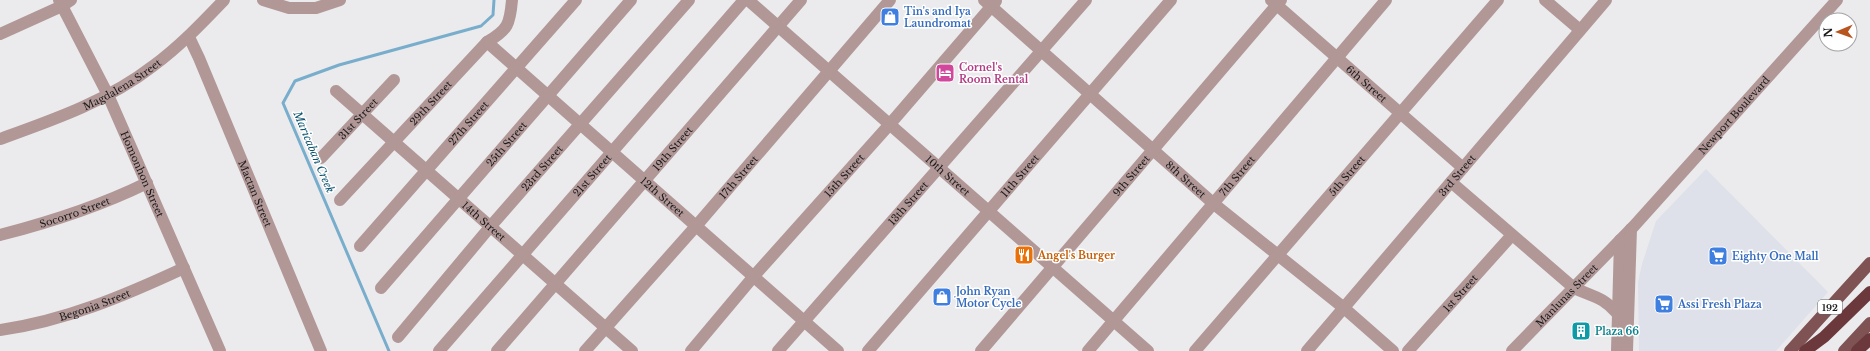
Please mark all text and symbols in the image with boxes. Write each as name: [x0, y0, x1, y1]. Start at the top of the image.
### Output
place label: Tin's and Iya Laundromat: [904, 5, 971, 30]
shop icon: Tin's and Iya Laundromat: [879, 6, 901, 28]
north arrow: [1818, 12, 1858, 52]
text: N: [1821, 26, 1835, 38]
street label: Magdalena Street: [81, 56, 164, 113]
place label: Cornel's Room Rental: [959, 61, 1029, 86]
hotel icon: Cornel's Room Rental: [934, 62, 956, 84]
street label: 6th Street: [1343, 62, 1390, 105]
street label: Newport Boulevard: [1695, 73, 1772, 157]
street label: 29th Street: [407, 77, 455, 128]
street label: 31st Street: [335, 95, 381, 142]
street label: 27th Street: [445, 98, 491, 148]
water label: Maricaban Creek: [290, 108, 338, 195]
street label: 25th Street: [483, 118, 529, 169]
street label: 19th Street: [650, 123, 695, 173]
street label: Homonhon Street: [118, 129, 167, 219]
street label: 23rd Street: [518, 142, 566, 194]
street label: 21st Street: [570, 151, 614, 199]
street label: 15th Street: [821, 151, 867, 200]
street label: 11th Street: [997, 151, 1042, 200]
street label: 17th Street: [716, 152, 761, 201]
street label: 10th Street: [923, 152, 973, 199]
street label: 9th Street: [1110, 152, 1152, 199]
street label: 5th Street: [1326, 152, 1368, 198]
street label: 3rd Street: [1435, 152, 1478, 199]
street label: 7th Street: [1216, 153, 1258, 198]
street label: Mactan Street: [236, 158, 275, 229]
street label: 8th Street: [1163, 158, 1209, 201]
street label: 12th Street: [638, 174, 687, 220]
street label: 13th Street: [885, 178, 931, 228]
street label: Socorro Street: [38, 194, 112, 230]
street label: 14th Street: [459, 198, 509, 244]
restaurant icon: Angel's Burger: [1013, 244, 1035, 266]
supermarket icon: Eighty One Mall: [1707, 245, 1729, 267]
place label: Angel's Burger: [1037, 249, 1115, 262]
place label: Eighty One Mall: [1732, 250, 1819, 263]
street label: Manlunas Street: [1533, 261, 1600, 330]
street label: 1st Street: [1440, 271, 1480, 314]
place label: John Ryan Motor Cycle: [954, 285, 1021, 310]
street label: Begonia Street: [57, 286, 132, 323]
shop icon: John Ryan Motor Cycle: [931, 286, 953, 308]
supermarket icon: Assi Fresh Plaza: [1653, 293, 1675, 315]
place label: Assi Fresh Plaza: [1677, 298, 1762, 311]
road number: 192: [1818, 300, 1842, 314]
building icon: Plaza 66: [1570, 320, 1592, 342]
place label: Plaza 66: [1595, 325, 1639, 338]

